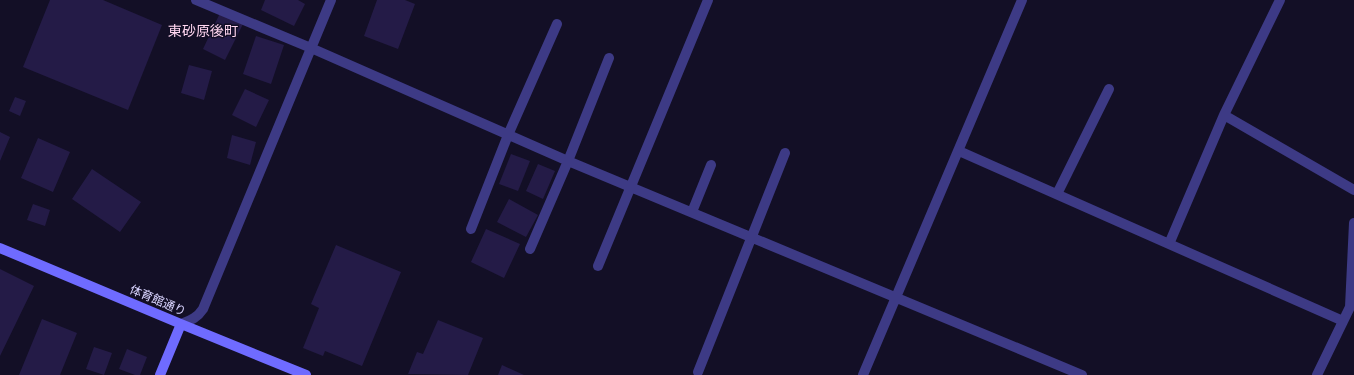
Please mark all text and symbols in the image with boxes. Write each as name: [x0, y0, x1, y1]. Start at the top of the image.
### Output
district label: 東砂原後町: [168, 20, 238, 41]
street label: 体育館通り: [127, 280, 189, 320]

